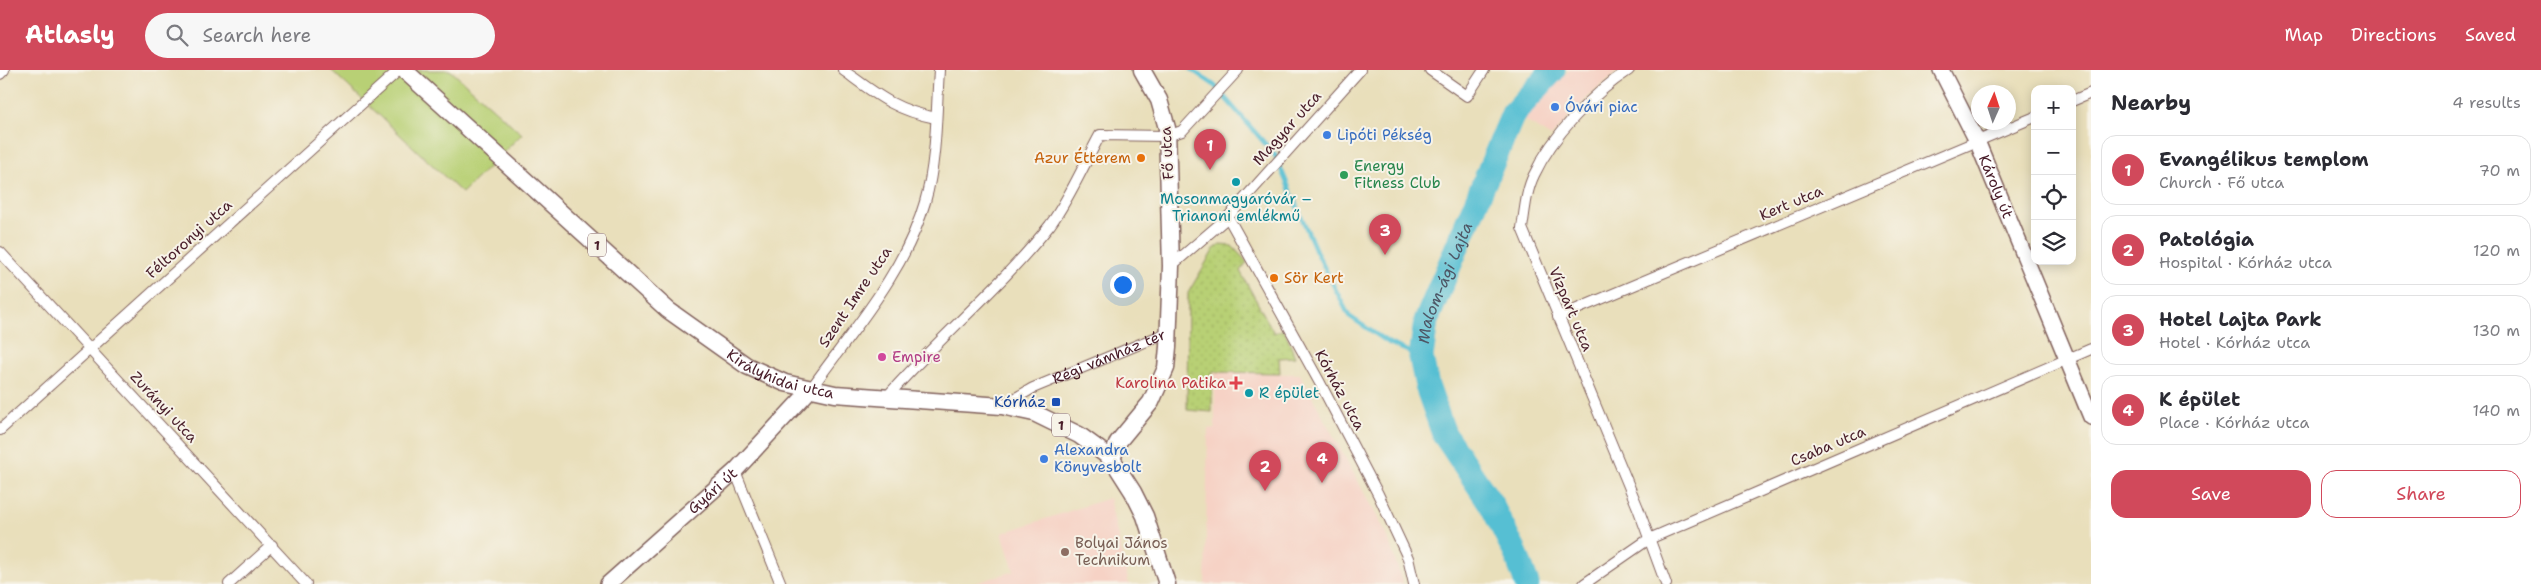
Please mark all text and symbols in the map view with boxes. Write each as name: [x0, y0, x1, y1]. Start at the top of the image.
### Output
search box: [145, 13, 495, 58]
text: Atlasly: [25, 19, 115, 51]
icon: search: [163, 21, 191, 49]
text: Search here: [203, 23, 311, 48]
text: Map: [2285, 23, 2323, 47]
text: Directions: [2351, 23, 2437, 47]
text: Saved: [2465, 23, 2516, 47]
north arrow: [1971, 85, 2016, 130]
map controls: [2031, 85, 2076, 265]
button: +: [2031, 85, 2076, 130]
street label: Magyar utca: [1248, 86, 1326, 170]
text: Nearby: [2111, 89, 2191, 117]
text: 4 results: [2452, 92, 2521, 113]
place label: Óvári piac: [1565, 96, 1638, 117]
marker: Óvári piac: [1549, 101, 1561, 113]
street label: Fő utca: [1156, 125, 1178, 180]
place label: Lipóti Pékség: [1337, 125, 1432, 145]
pin: 1: [1194, 129, 1226, 170]
marker: Lipóti Pékség: [1321, 129, 1333, 141]
button: −: [2031, 130, 2076, 175]
place label: Azur Étterem: [1034, 147, 1131, 168]
text: Evangélikus templom: [2159, 147, 2369, 172]
marker: Azur Étterem: [1135, 152, 1147, 164]
street label: Károly út: [1974, 152, 2018, 221]
place label: Energy Fitness Club: [1354, 156, 1441, 193]
text: 1: [2124, 160, 2132, 181]
text: 70 m: [2479, 160, 2520, 181]
marker: Energy Fitness Club: [1338, 169, 1350, 181]
text: Church · Fő utca: [2159, 172, 2284, 193]
button: locate: [2031, 175, 2076, 220]
marker: Mosonmagyaróvár – Trianoni emlékmű: [1230, 176, 1242, 188]
street label: Kert utca: [1756, 180, 1826, 225]
place label: Mosonmagyaróvár – Trianoni emlékmű: [1160, 189, 1312, 226]
street label: Féltoronyi utca: [142, 195, 237, 283]
pin: 3: [1369, 214, 1401, 255]
water label: Malom-ági Lajta: [1413, 219, 1477, 345]
button: layers: [2031, 220, 2076, 265]
text: Patológia: [2159, 227, 2254, 252]
road number: 1: [588, 234, 606, 256]
text: 2: [2122, 240, 2134, 261]
text: 120 m: [2473, 240, 2520, 261]
street label: Szent Imre utca: [814, 242, 897, 351]
text: Hospital · Kórház utca: [2159, 252, 2332, 273]
street label: Vízpart utca: [1544, 264, 1598, 355]
place label: Sör Kert: [1284, 268, 1344, 288]
your location: [1110, 272, 1136, 298]
marker: Sör Kert: [1268, 272, 1280, 284]
text: Hotel Lajta Park: [2159, 307, 2322, 332]
text: 3: [2122, 320, 2134, 341]
text: 130 m: [2473, 320, 2520, 341]
street label: Régi vámház tér: [1049, 324, 1169, 389]
text: Hotel · Kórház utca: [2159, 332, 2310, 353]
street label: Királyhidai utca: [723, 345, 837, 404]
street label: Kórház utca: [1310, 346, 1370, 434]
place label: Empire: [892, 347, 941, 367]
marker: Empire: [876, 351, 888, 363]
street label: Zurányi utca: [126, 367, 203, 447]
place label: Karolina Patika: [1115, 373, 1227, 393]
marker: Karolina Patika: [1230, 377, 1242, 389]
place label: R épület: [1259, 383, 1319, 403]
marker: R épület: [1243, 387, 1255, 399]
text: K épület: [2159, 387, 2240, 412]
place label: Kórház: [994, 392, 1046, 412]
marker: Kórház: [1050, 396, 1062, 408]
text: 4: [2122, 400, 2134, 421]
text: 140 m: [2473, 400, 2520, 421]
text: Place · Kórház utca: [2159, 412, 2309, 433]
road number: 1: [1052, 414, 1070, 436]
street label: Csaba utca: [1787, 421, 1869, 471]
place label: Alexandra Könyvesbolt: [1054, 440, 1142, 477]
pin: 4: [1306, 442, 1338, 483]
pin: 2: [1249, 450, 1281, 491]
marker: Alexandra Könyvesbolt: [1038, 453, 1050, 465]
street label: Gyári út: [683, 463, 742, 518]
button: Save: [2111, 470, 2311, 518]
button: Share: [2321, 470, 2521, 518]
place label: Bolyai János Technikum: [1075, 533, 1168, 570]
marker: Bolyai János Technikum: [1059, 546, 1071, 558]

